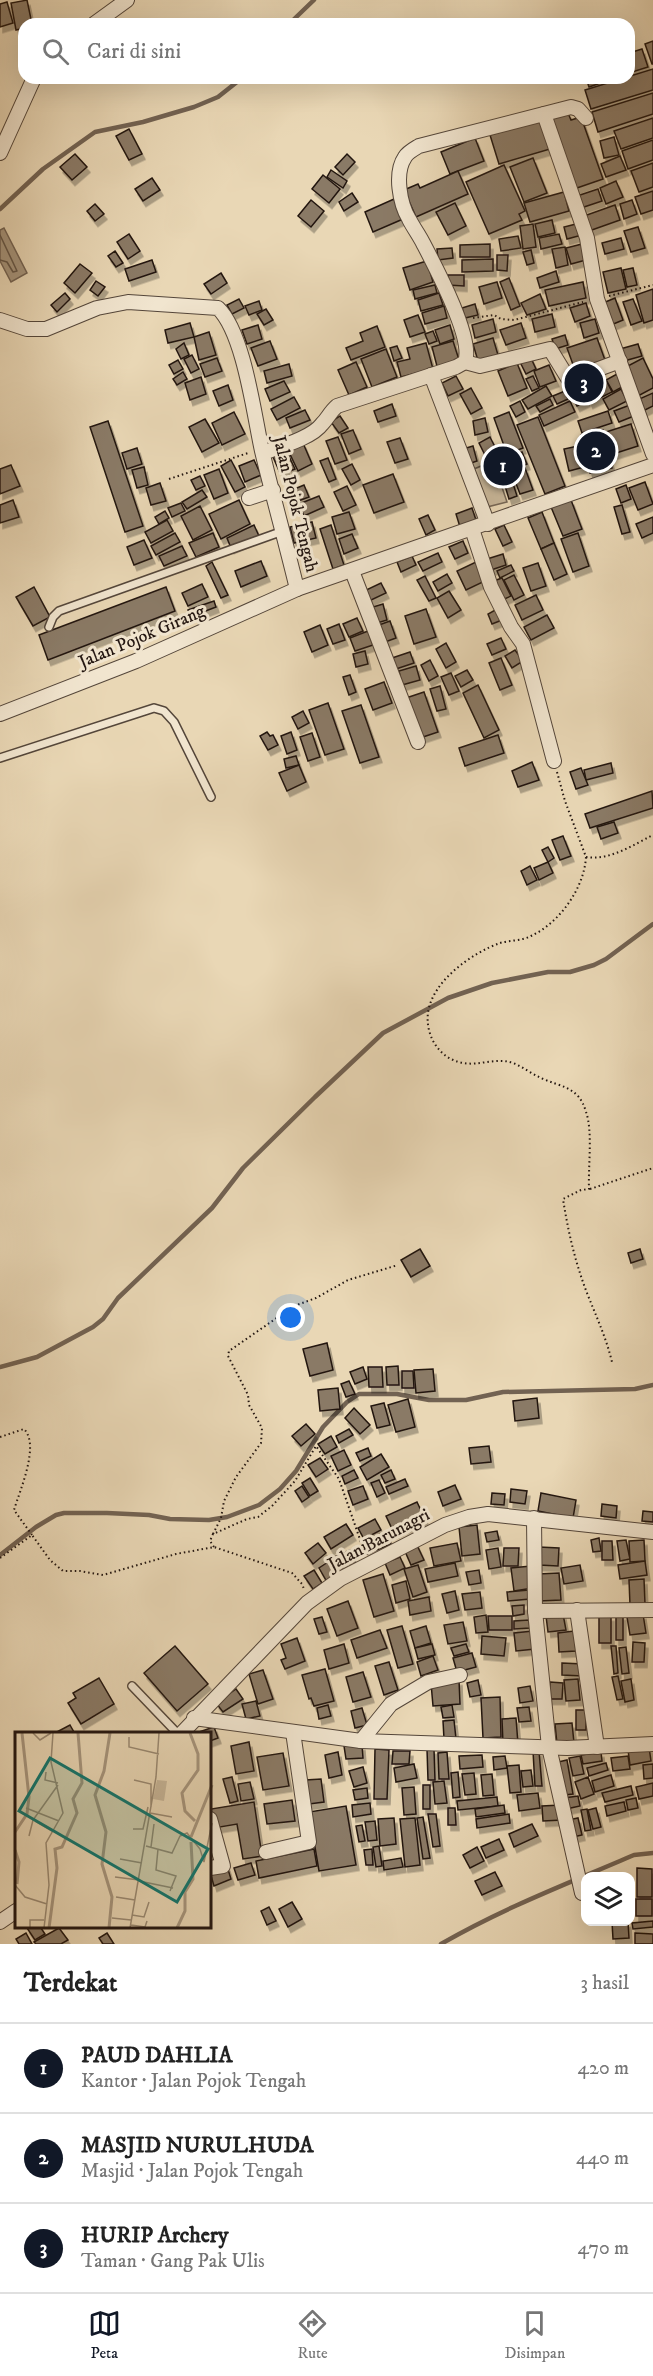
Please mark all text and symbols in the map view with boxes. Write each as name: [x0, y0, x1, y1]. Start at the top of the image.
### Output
search box: [18, 18, 635, 84]
icon: search: [39, 35, 72, 68]
text: Cari di sini: [87, 38, 181, 65]
pin: 3: [564, 360, 604, 406]
pin: 2: [576, 428, 616, 474]
street label: Jalan Pojok Tengah: [267, 431, 323, 575]
pin: 1: [484, 444, 522, 488]
street label: Jalan Pojok Girang: [74, 600, 209, 674]
your location: [276, 1303, 305, 1332]
street label: Jalan Barunagri: [322, 1504, 434, 1577]
inset map: [15, 1732, 212, 1929]
map controls: [581, 1872, 635, 1926]
button: layers: [581, 1872, 635, 1926]
text: Terdekat: [24, 1967, 117, 2000]
text: 3 hasil: [580, 1971, 629, 1996]
text: PAUD DAHLIA: [81, 2042, 232, 2069]
text: 1: [40, 2056, 47, 2081]
text: 420 m: [578, 2056, 629, 2081]
text: Kantor · Jalan Pojok Tengah: [81, 2069, 306, 2094]
text: MASJID NURULHUDA: [81, 2132, 314, 2159]
text: 2: [39, 2146, 48, 2171]
text: 440 m: [576, 2146, 629, 2171]
text: Masjid · Jalan Pojok Tengah: [81, 2159, 303, 2184]
text: HURIP Archery: [81, 2222, 228, 2249]
text: 3: [40, 2236, 47, 2261]
text: 470 m: [578, 2236, 629, 2261]
text: Taman · Gang Pak Ulis: [81, 2249, 265, 2274]
tab: Peta: [88, 2307, 121, 2363]
tab: Rute: [296, 2307, 329, 2363]
tab: Disimpan: [505, 2307, 565, 2363]

